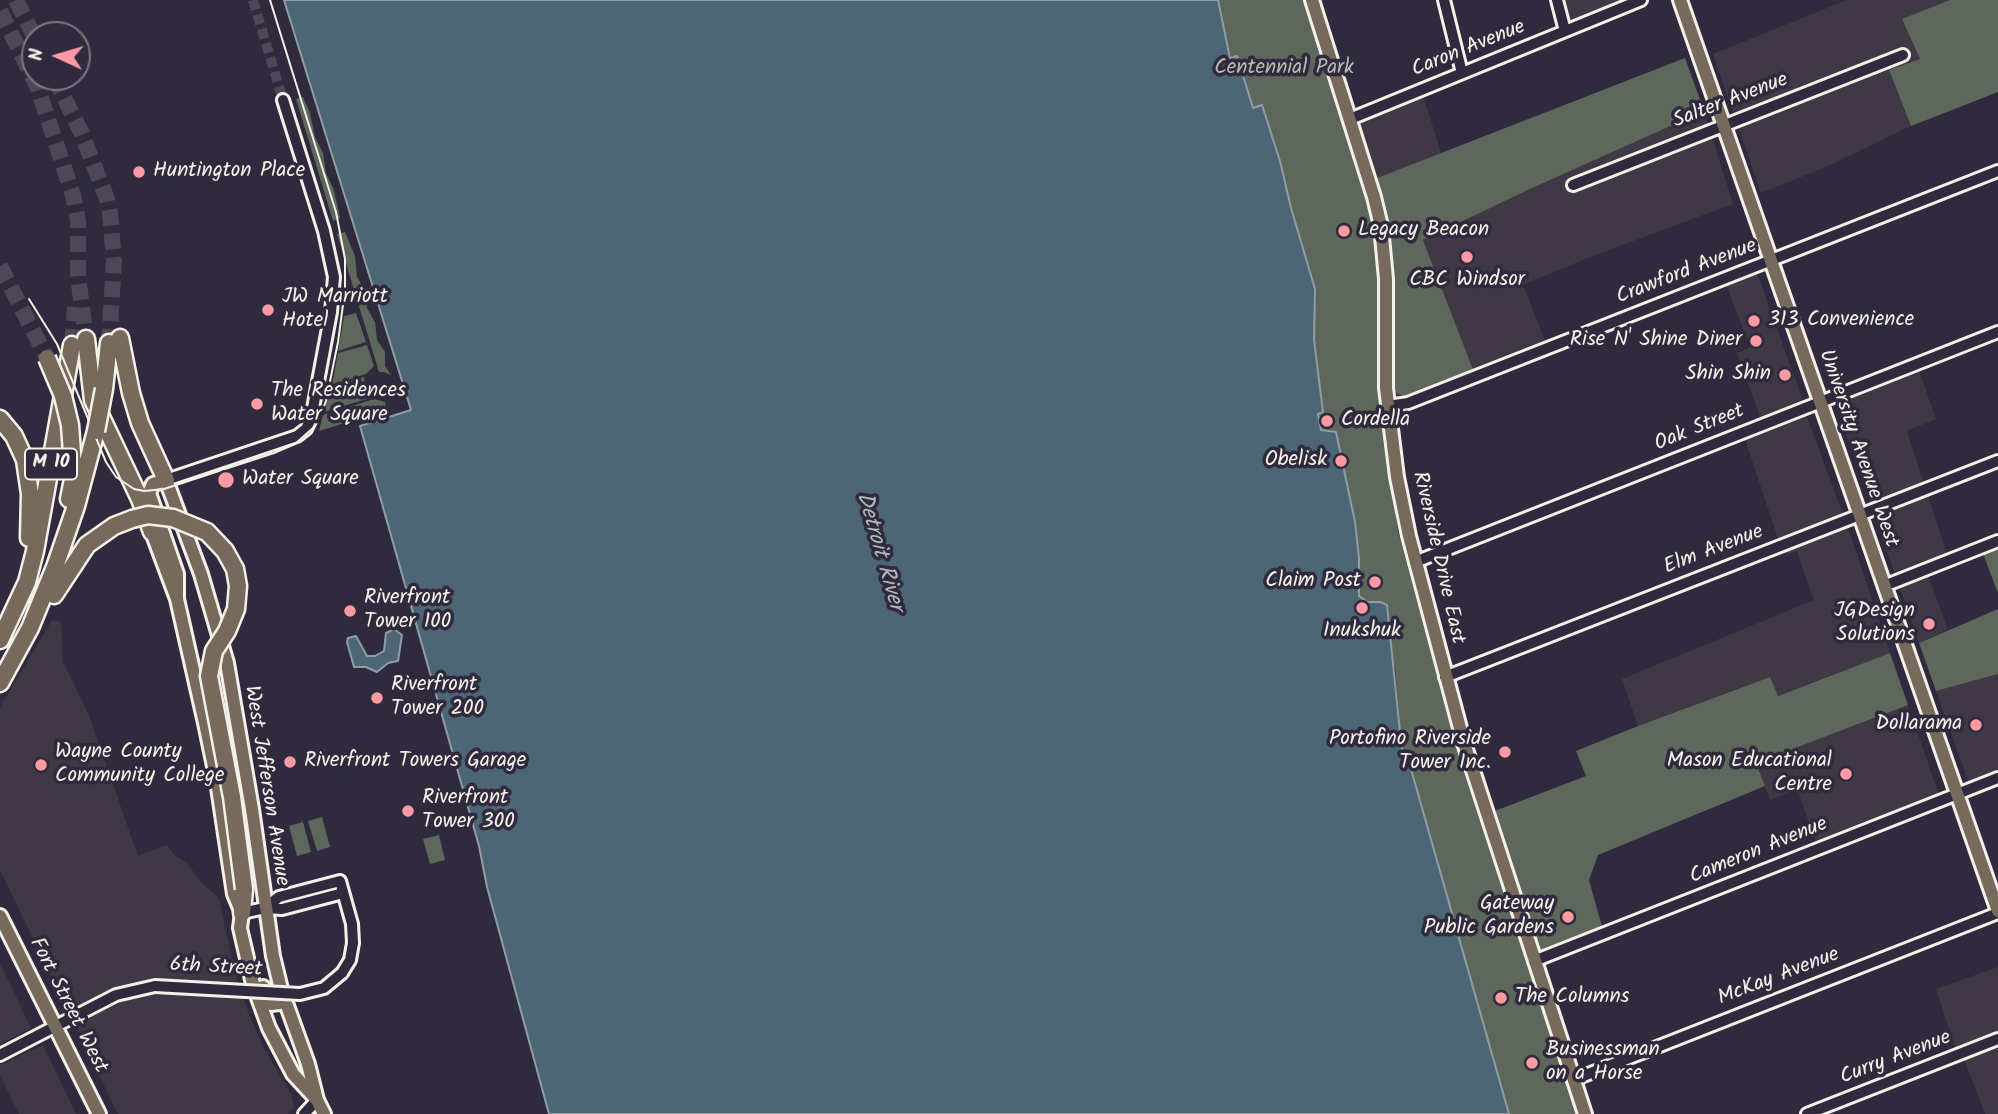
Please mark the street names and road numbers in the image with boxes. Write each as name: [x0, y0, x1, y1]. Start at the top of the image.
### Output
street label: Caron Avenue: [1408, 16, 1530, 84]
street label: Salter Avenue: [1670, 69, 1792, 135]
street label: Crawford Avenue: [1613, 235, 1761, 311]
street label: University Avenue West: [1811, 347, 1903, 551]
street label: Oak Street: [1652, 400, 1748, 458]
road number: M 10: [25, 449, 77, 480]
street label: Riverside Drive East: [1405, 469, 1469, 647]
street label: Elm Avenue: [1661, 521, 1767, 581]
street label: West Jefferson Avenue: [237, 684, 293, 888]
street label: Cameron Avenue: [1686, 813, 1832, 891]
street label: Fort Street West: [22, 934, 112, 1078]
street label: McKay Avenue: [1715, 943, 1843, 1013]
street label: 6th Street: [169, 954, 263, 984]
street label: Curry Avenue: [1837, 1026, 1955, 1092]

